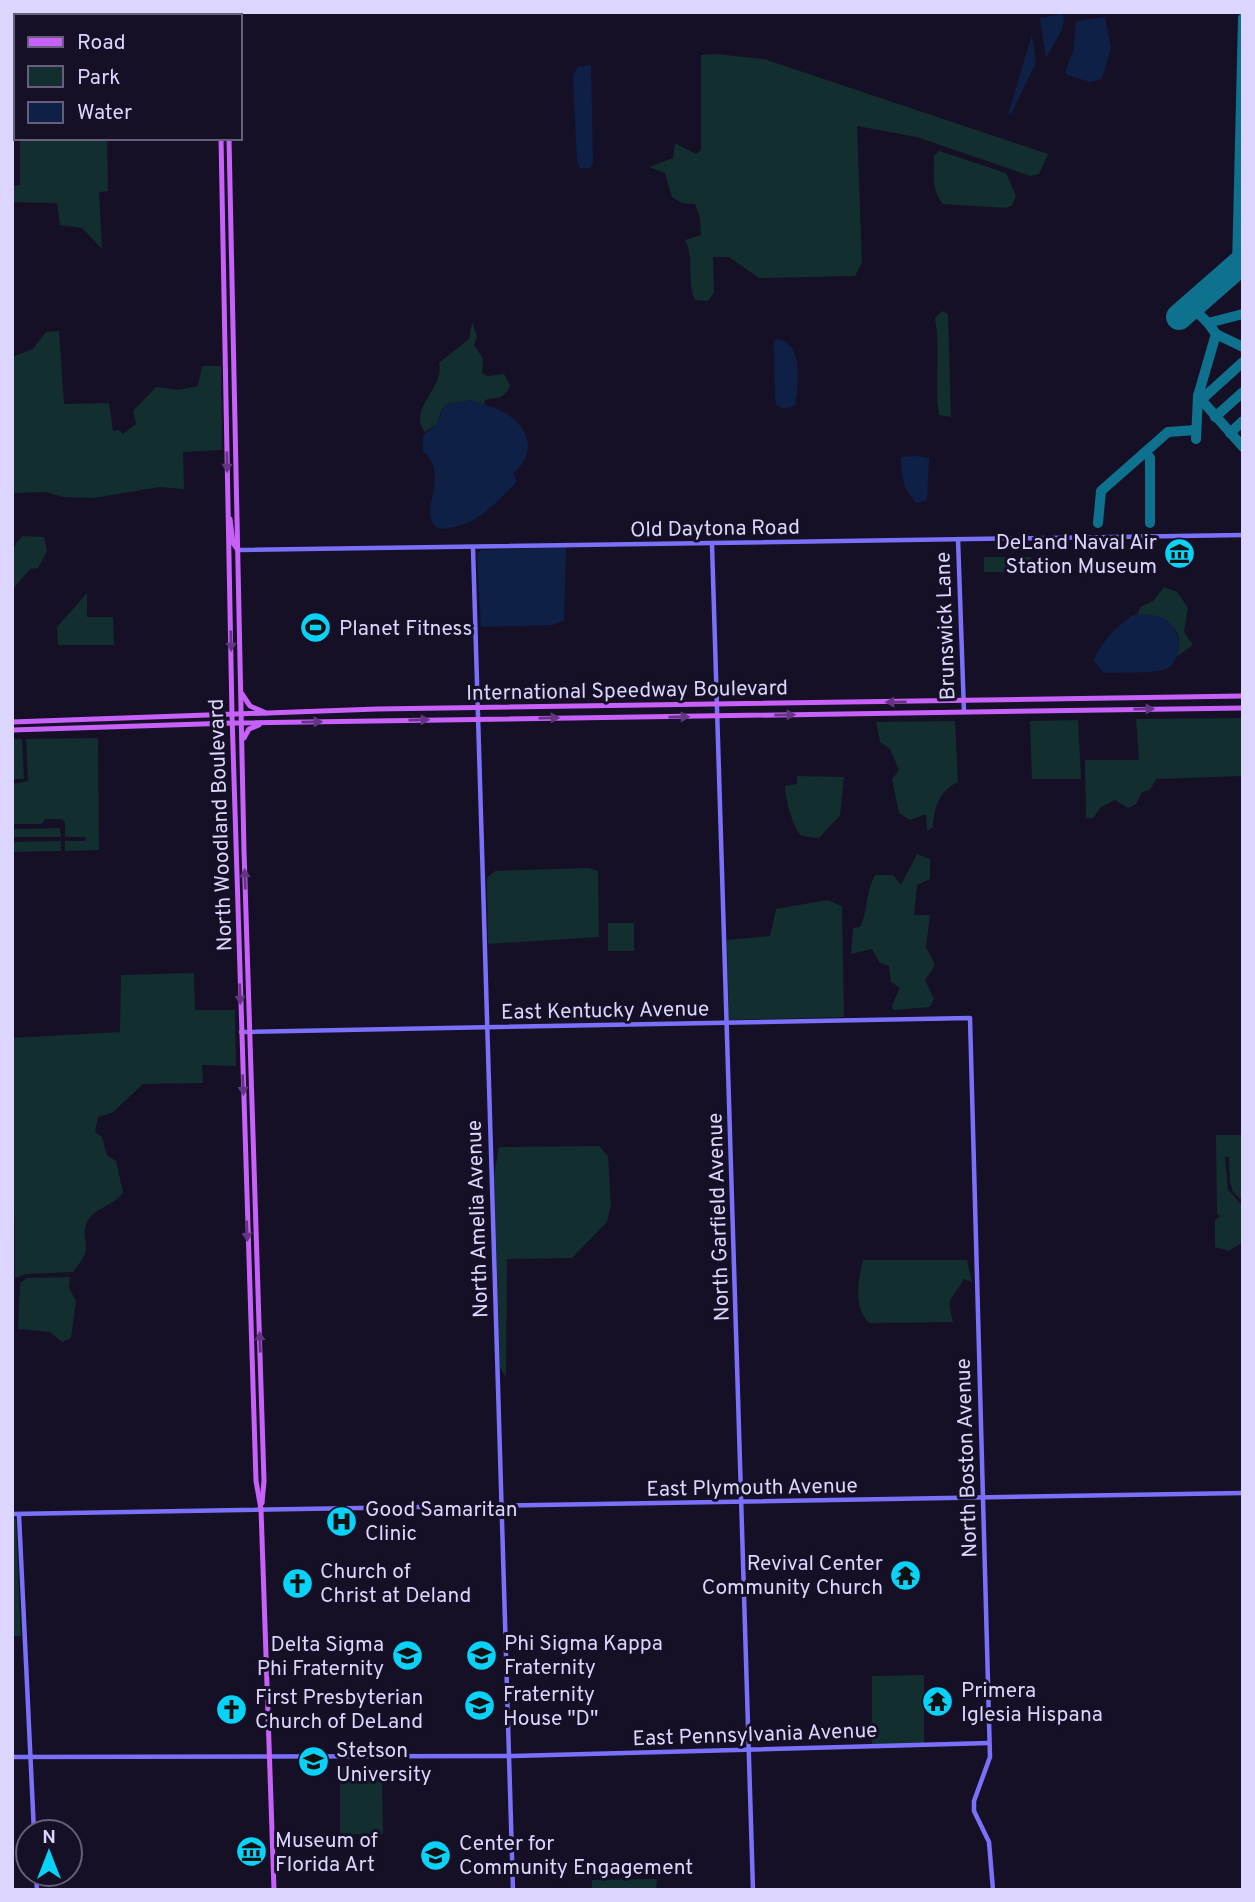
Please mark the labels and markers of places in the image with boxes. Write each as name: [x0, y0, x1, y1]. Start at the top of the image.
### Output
place label: DeLand Naval Air Station Museum: [996, 530, 1157, 581]
museum icon: DeLand Naval Air Station Museum: [1163, 537, 1197, 571]
sports icon: Planet Fitness: [299, 611, 333, 645]
place label: Planet Fitness: [339, 616, 472, 643]
place label: Good Samaritan Clinic: [365, 1497, 518, 1548]
hospital icon: Good Samaritan Clinic: [325, 1504, 359, 1538]
place label: Revival Center Community Church: [702, 1551, 883, 1602]
temple icon: Revival Center Community Church: [889, 1558, 923, 1592]
place label: Church of Christ at Deland: [320, 1559, 471, 1610]
church icon: Church of Christ at Deland: [280, 1566, 314, 1600]
place label: Phi Sigma Kappa Fraternity: [504, 1631, 663, 1682]
place label: Delta Sigma Phi Fraternity: [257, 1632, 384, 1683]
school or university icon: Phi Sigma Kappa Fraternity: [464, 1638, 498, 1672]
school or university icon: Delta Sigma Phi Fraternity: [390, 1639, 424, 1673]
place label: Primera Iglesia Hispana: [961, 1678, 1103, 1729]
place label: Fraternity House "D": [503, 1682, 598, 1733]
place label: First Presbyterian Church of DeLand: [255, 1685, 423, 1736]
temple icon: Primera Iglesia Hispana: [921, 1685, 955, 1719]
school or university icon: Fraternity House "D": [463, 1689, 497, 1723]
church icon: First Presbyterian Church of DeLand: [215, 1692, 249, 1726]
place label: Stetson University: [336, 1738, 432, 1789]
school or university icon: Stetson University: [296, 1745, 330, 1779]
place label: Museum of Florida Art: [275, 1828, 378, 1879]
place label: Center for Community Engagement: [459, 1831, 693, 1882]
museum icon: Museum of Florida Art: [235, 1835, 269, 1869]
school or university icon: Center for Community Engagement: [419, 1838, 453, 1872]

